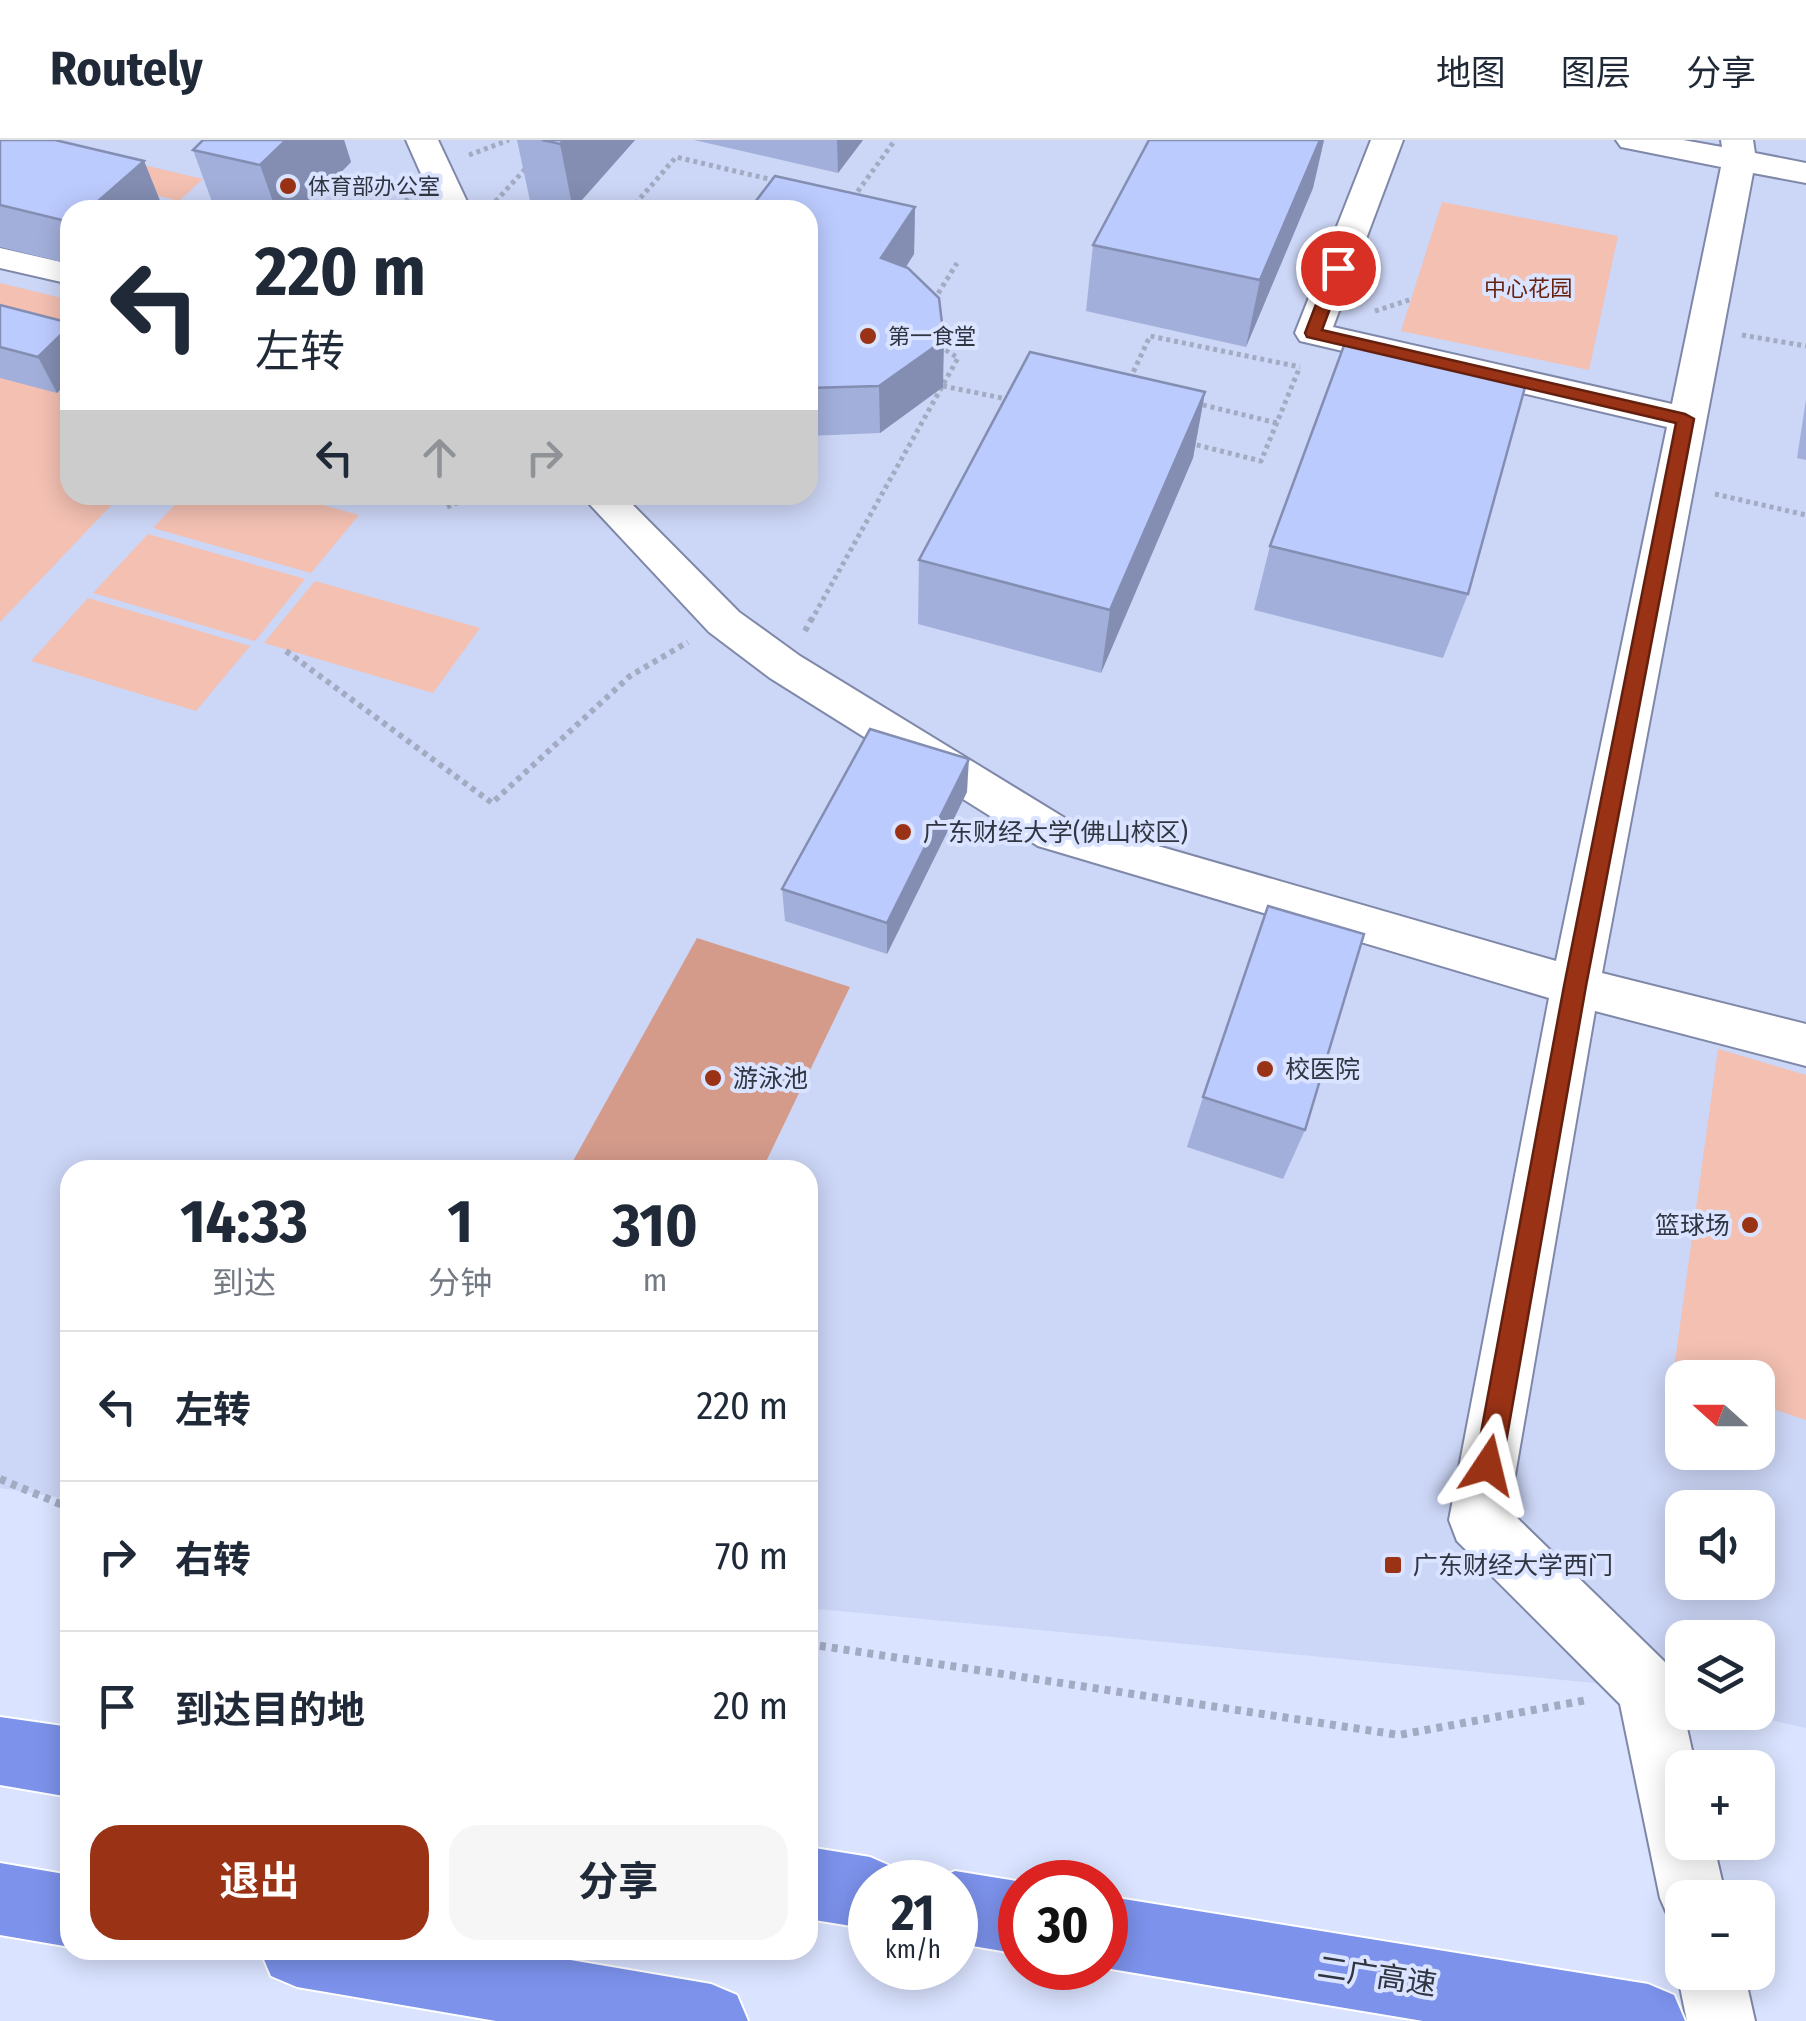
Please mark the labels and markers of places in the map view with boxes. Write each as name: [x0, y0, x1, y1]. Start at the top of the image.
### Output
place label: 体育部办公室: [308, 173, 440, 200]
marker: 体育部办公室: [277, 175, 299, 197]
pin: [1296, 226, 1381, 311]
place label: 第一食堂: [888, 323, 976, 350]
marker: 第一食堂: [857, 325, 879, 347]
place label: 广东财经大学(佛山校区): [923, 818, 1188, 848]
marker: 广东财经大学(佛山校区): [892, 821, 914, 843]
place label: 校医院: [1285, 1055, 1360, 1085]
marker: 校医院: [1254, 1058, 1276, 1080]
place label: 游泳池: [733, 1064, 808, 1094]
marker: 游泳池: [702, 1067, 724, 1089]
place label: 篮球场: [1655, 1211, 1730, 1241]
marker: 篮球场: [1739, 1214, 1761, 1236]
place label: 广东财经大学西门: [1413, 1551, 1613, 1581]
marker: 广东财经大学西门: [1382, 1554, 1404, 1576]

